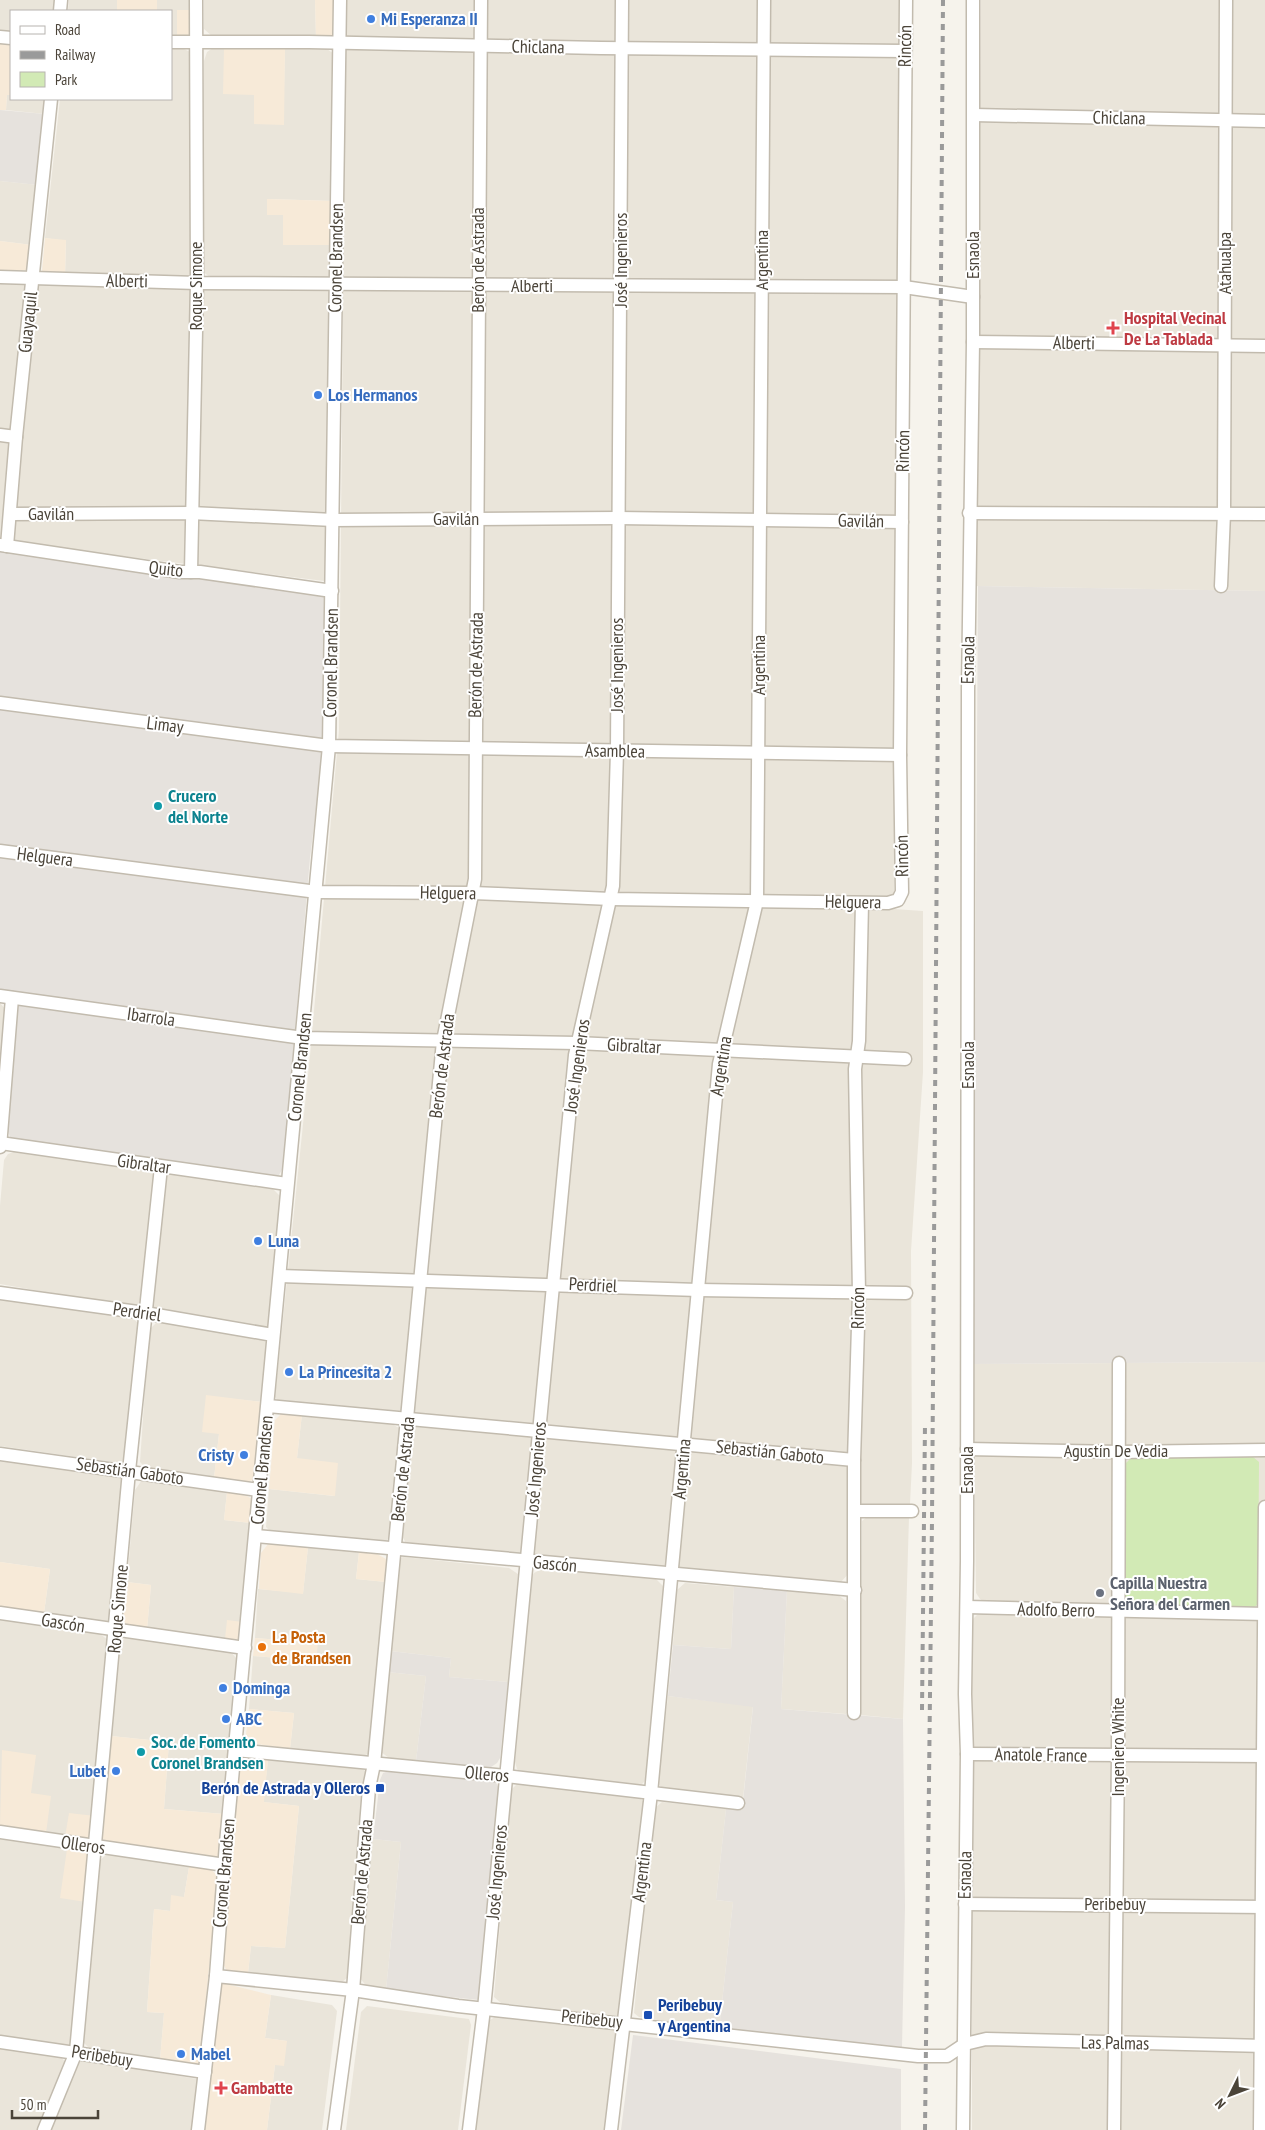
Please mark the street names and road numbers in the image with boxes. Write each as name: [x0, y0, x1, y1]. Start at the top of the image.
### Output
street label: Rincón: [893, 25, 916, 67]
street label: Chiclana: [511, 35, 565, 58]
street label: Chiclana: [1092, 106, 1146, 129]
street label: Coronel Brandsen: [323, 203, 348, 313]
street label: Berón de Astrada: [466, 207, 489, 313]
street label: José Ingenieros: [609, 213, 632, 308]
street label: Argentina: [750, 230, 773, 290]
street label: Esnaola: [961, 231, 984, 279]
street label: Atahualpa: [1213, 232, 1236, 294]
street label: Roque Simone: [184, 242, 207, 331]
street label: Alberti: [106, 269, 148, 292]
street label: Alberti: [511, 274, 553, 297]
street label: Guayaquil: [13, 289, 42, 354]
street label: Alberti: [1053, 331, 1095, 354]
street label: Rincón: [891, 430, 914, 472]
street label: Gavilán: [28, 502, 74, 525]
street label: Gavilán: [433, 507, 479, 530]
street label: Gavilán: [838, 509, 884, 532]
street label: Quito: [148, 555, 184, 582]
street label: Coronel Brandsen: [318, 608, 343, 718]
street label: Berón de Astrada: [463, 612, 488, 718]
street label: José Ingenieros: [605, 618, 628, 713]
street label: Argentina: [747, 635, 770, 695]
street label: Esnaola: [956, 636, 979, 684]
street label: Limay: [145, 711, 185, 738]
street label: Asamblea: [585, 738, 645, 763]
street label: Rincón: [890, 835, 913, 877]
street label: Helguera: [16, 842, 74, 871]
street label: Helguera: [420, 881, 476, 904]
street label: Helguera: [825, 890, 881, 913]
street label: Ibarrola: [126, 1002, 177, 1031]
street label: Coronel Brandsen: [282, 1011, 317, 1122]
street label: Berón de Astrada: [424, 1012, 459, 1120]
street label: José Ingenieros: [558, 1017, 594, 1115]
street label: Gibraltar: [606, 1033, 662, 1058]
street label: Argentina: [704, 1034, 737, 1098]
street label: Esnaola: [956, 1041, 979, 1089]
street label: Gibraltar: [116, 1148, 172, 1179]
street label: Perdriel: [568, 1272, 619, 1297]
street label: Rincón: [846, 1287, 869, 1329]
street label: Perdriel: [112, 1297, 163, 1326]
street label: Coronel Brandsen: [245, 1415, 278, 1525]
street label: Berón de Astrada: [386, 1415, 419, 1523]
street label: José Ingenieros: [520, 1421, 551, 1518]
street label: Sebastián Gaboto: [715, 1434, 825, 1469]
street label: Argentina: [667, 1438, 696, 1500]
street label: Agustín De Vedia: [1064, 1439, 1168, 1462]
street label: Esnaola: [955, 1446, 978, 1494]
street label: Sebastián Gaboto: [75, 1452, 185, 1489]
street label: Gascón: [532, 1550, 578, 1577]
street label: Roque Simone: [102, 1564, 133, 1654]
street label: Adolfo Berro: [1017, 1597, 1095, 1622]
street label: Gascón: [40, 1608, 87, 1637]
street label: Ingeniero White: [1106, 1698, 1129, 1796]
street label: Anatole France: [994, 1742, 1088, 1767]
street label: Olleros: [464, 1760, 510, 1787]
street label: Coronel Brandsen: [207, 1818, 240, 1928]
street label: Berón de Astrada: [345, 1818, 378, 1926]
street label: José Ingenieros: [481, 1824, 512, 1921]
street label: Olleros: [59, 1830, 107, 1859]
street label: Argentina: [626, 1841, 657, 1903]
street label: Esnaola: [953, 1851, 976, 1899]
street label: Peribebuy: [1084, 1892, 1146, 1915]
street label: Peribebuy: [560, 2004, 624, 2033]
street label: Las Palmas: [1081, 2030, 1149, 2055]
street label: Peribebuy: [70, 2039, 134, 2072]

